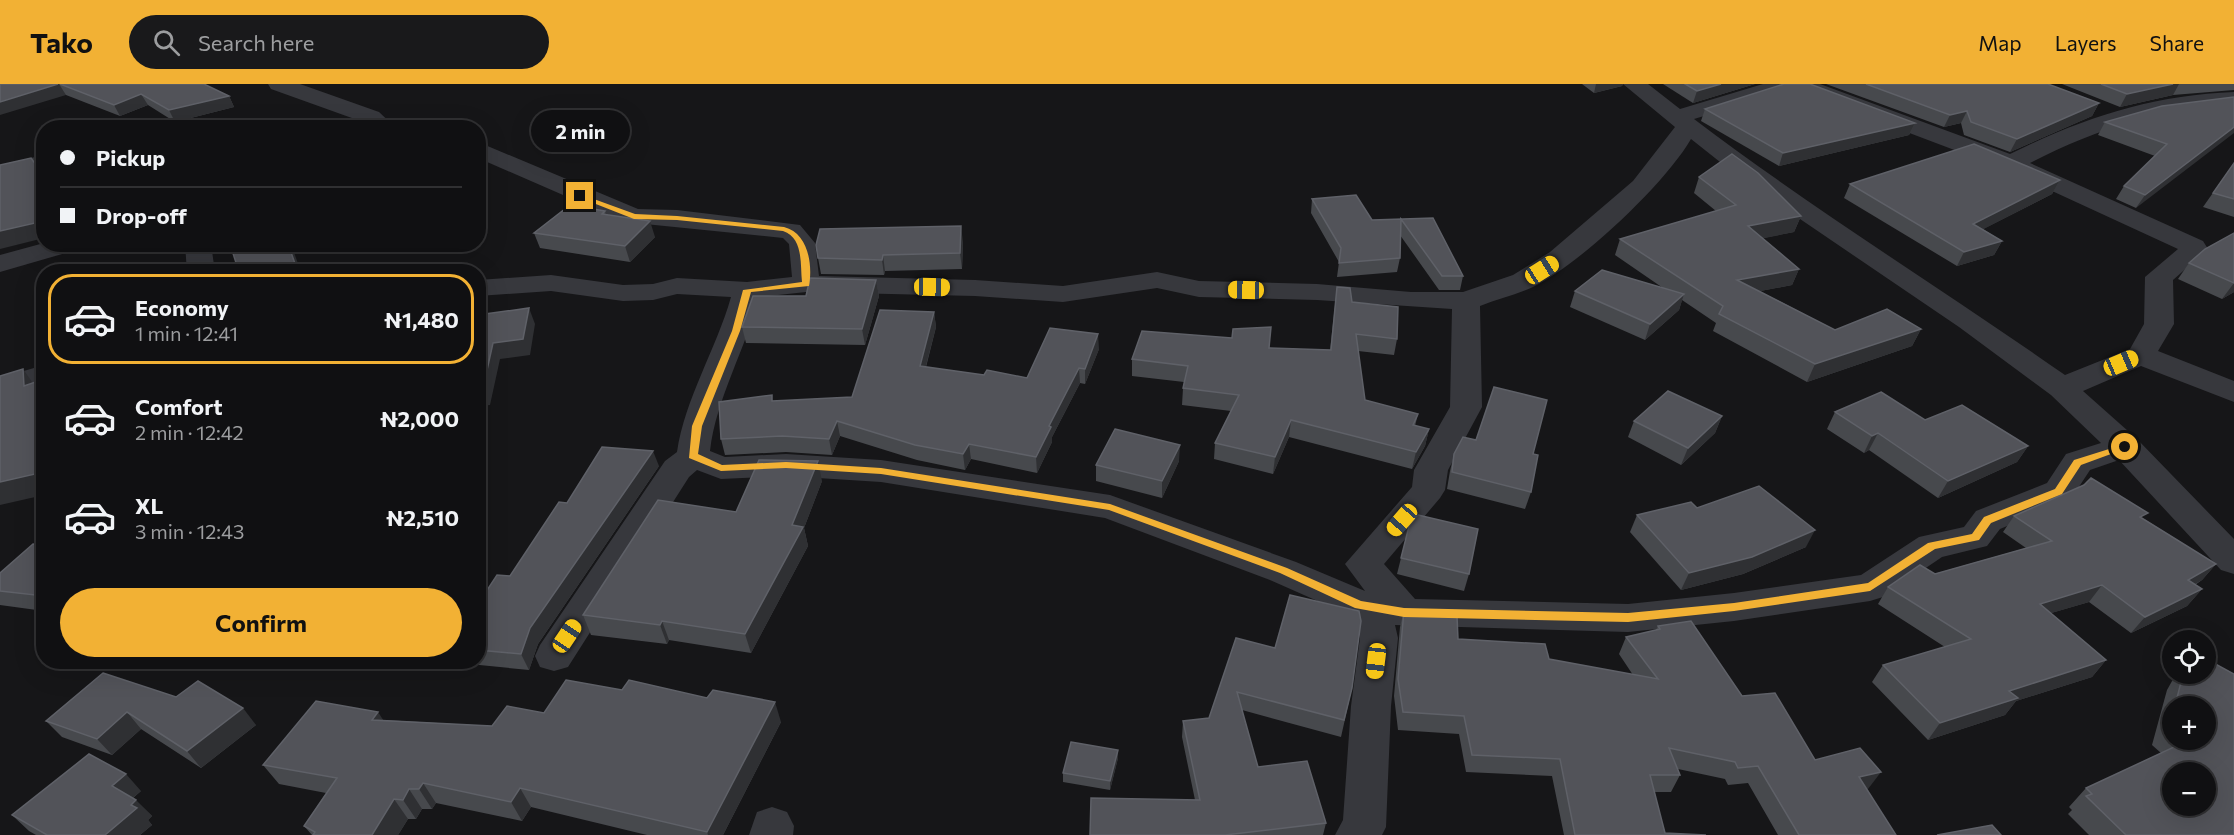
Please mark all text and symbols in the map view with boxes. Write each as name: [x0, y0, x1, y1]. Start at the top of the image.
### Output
search box: [129, 15, 549, 69]
text: Tako: [30, 25, 93, 59]
icon: search: [150, 26, 183, 59]
text: Search here: [198, 29, 314, 56]
text: Map: [1978, 30, 2022, 55]
text: Layers: [2055, 30, 2117, 55]
text: Share: [2150, 30, 2204, 55]
callout: 2 min: [530, 109, 630, 151]
text: 2 min: [556, 119, 605, 143]
text: Pickup: [96, 144, 165, 171]
route end: [566, 182, 593, 209]
text: Drop-off: [96, 202, 187, 229]
car: [1522, 253, 1562, 287]
car: [914, 278, 950, 296]
car: [1228, 281, 1264, 299]
icon: car: [63, 292, 117, 346]
text: Economy: [135, 294, 229, 321]
text: ₦1,480: [384, 306, 459, 333]
text: 1 min · 12:41: [135, 321, 238, 345]
car: [2101, 348, 2141, 378]
icon: car: [63, 391, 117, 445]
text: Comfort: [135, 393, 223, 420]
text: ₦2,000: [380, 405, 459, 432]
text: 2 min · 12:42: [135, 420, 244, 444]
route start: [2111, 433, 2138, 460]
icon: car: [63, 490, 117, 544]
text: XL: [135, 492, 163, 519]
car: [1383, 501, 1421, 539]
text: ₦2,510: [386, 504, 459, 531]
text: 3 min · 12:43: [135, 519, 244, 543]
button: Confirm: [60, 588, 462, 657]
car: [549, 616, 585, 656]
map controls: [2162, 630, 2216, 816]
button: locate: [2162, 630, 2216, 684]
car: [1365, 642, 1387, 680]
button: +: [2162, 696, 2216, 750]
button: −: [2162, 762, 2216, 816]

